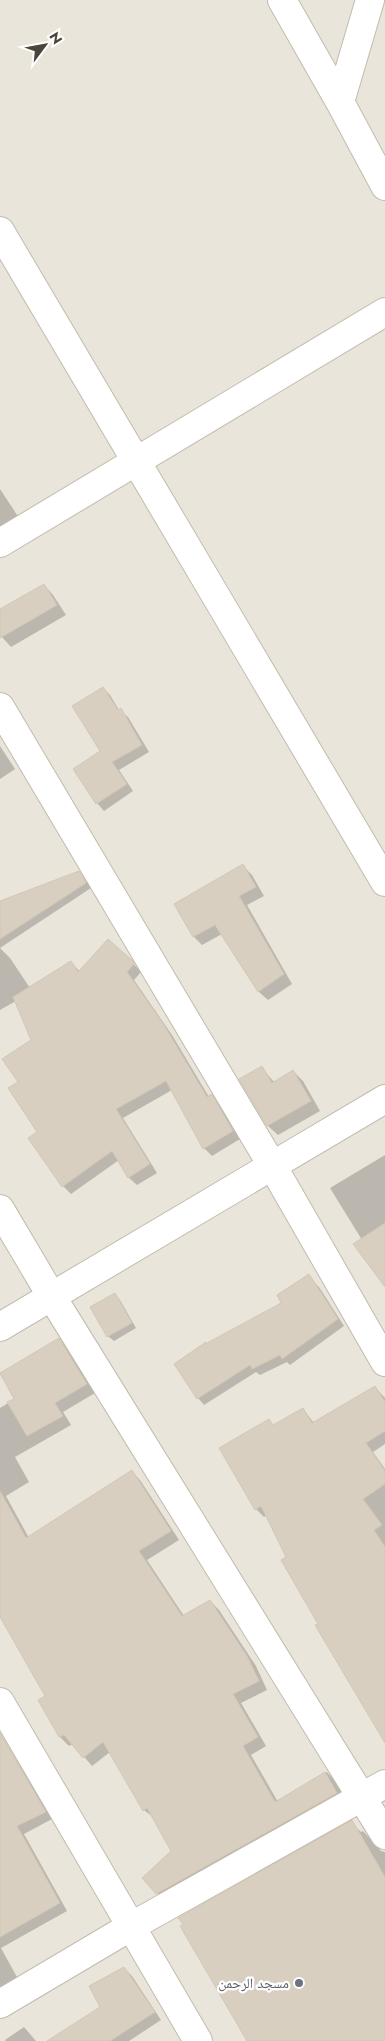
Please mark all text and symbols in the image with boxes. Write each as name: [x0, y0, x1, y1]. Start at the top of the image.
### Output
north arrow: [20, 20, 70, 70]
text: N: [45, 28, 67, 48]
place label: مسجد الرحمن: [218, 1973, 289, 1993]
marker: مسجد الرحمن: [293, 1977, 305, 1989]

